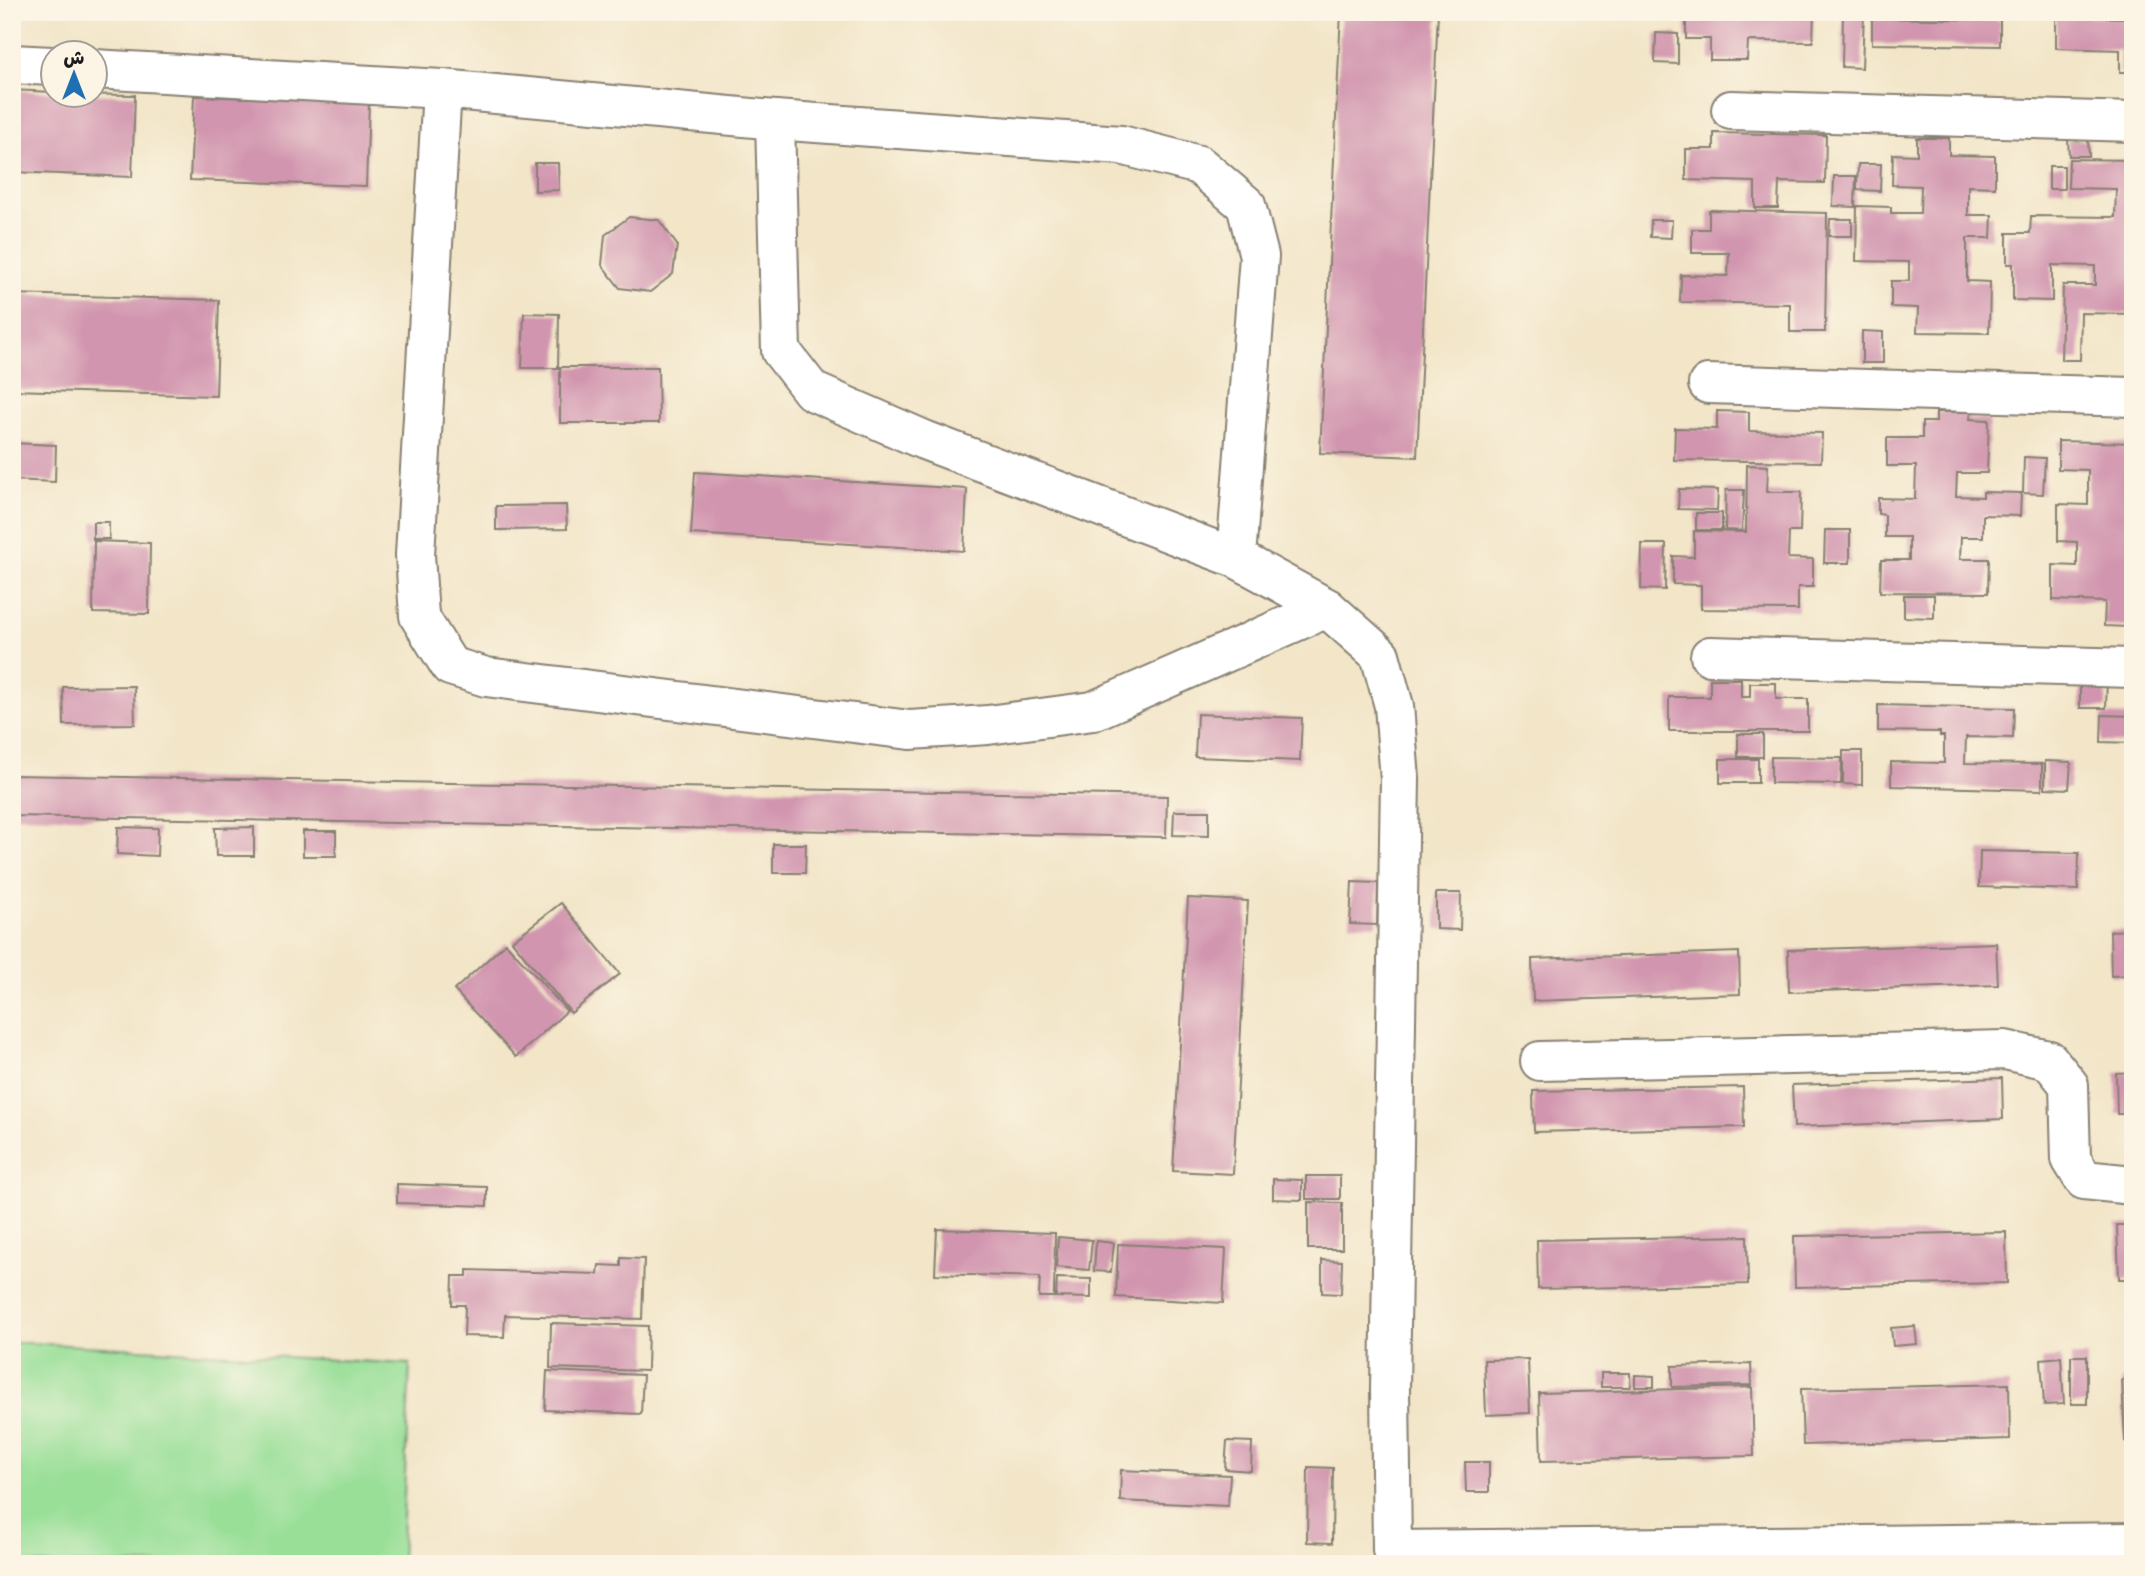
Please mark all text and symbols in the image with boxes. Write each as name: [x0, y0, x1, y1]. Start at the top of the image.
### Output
north arrow: [38, 38, 108, 108]
text: ش: [64, 46, 85, 69]

